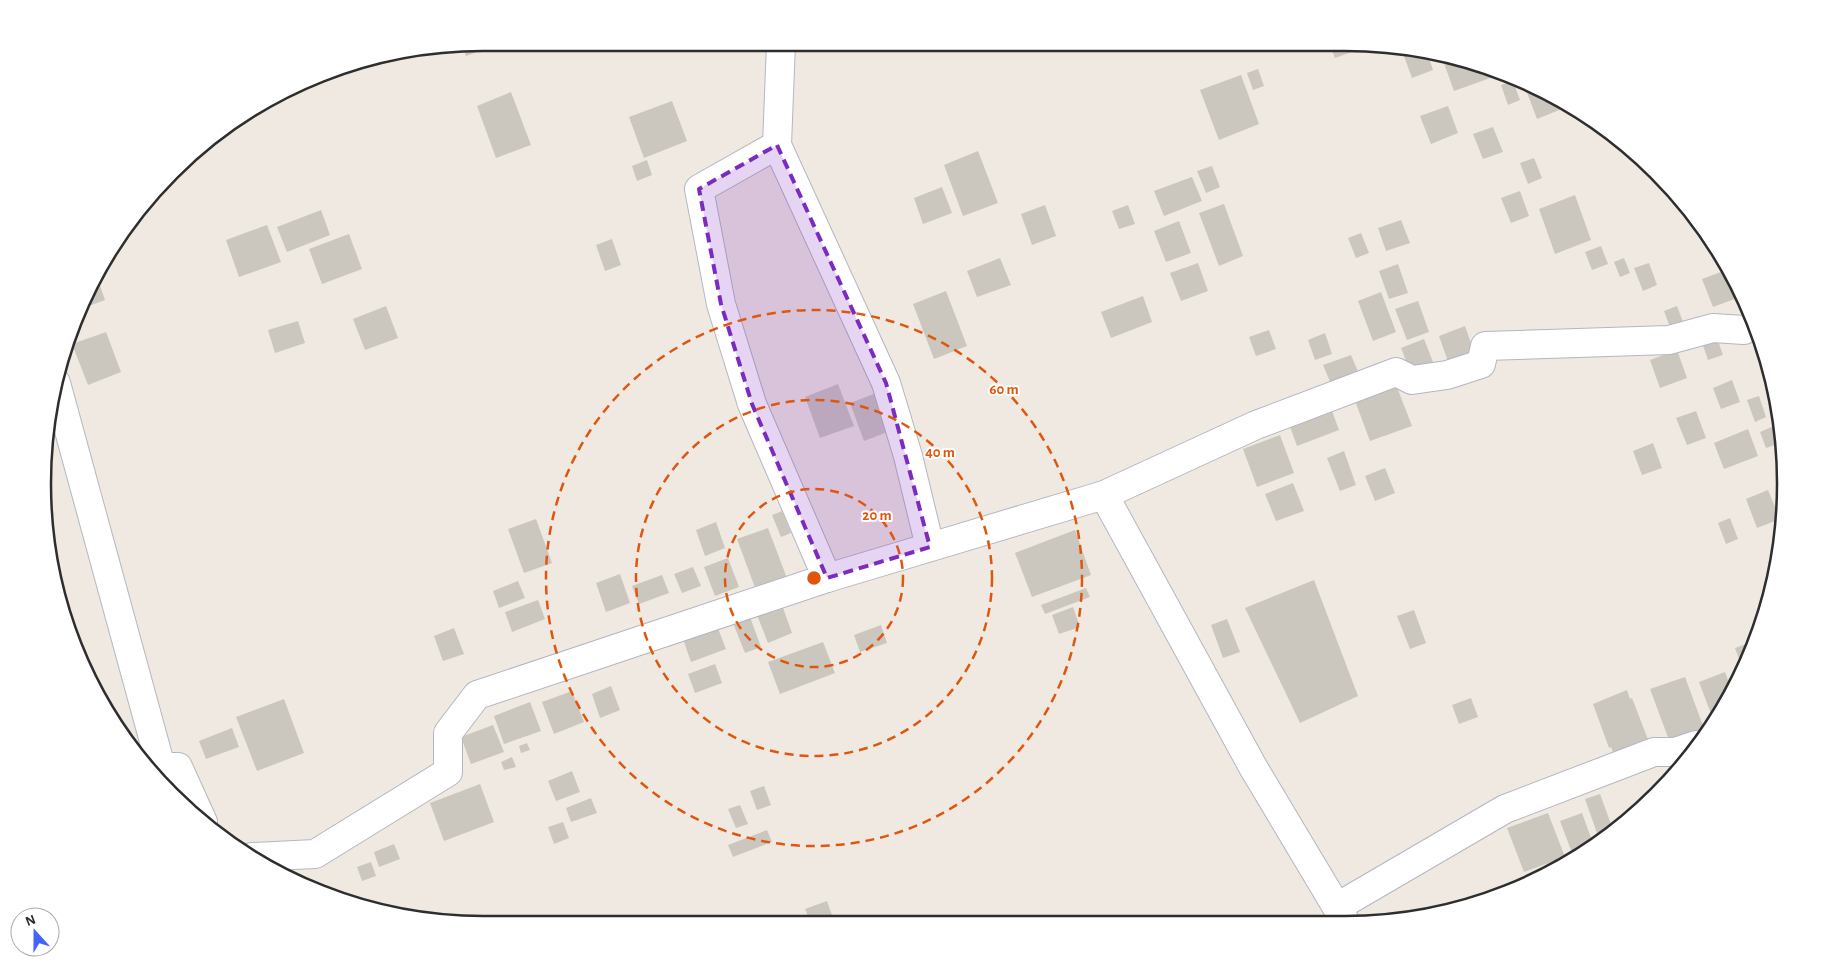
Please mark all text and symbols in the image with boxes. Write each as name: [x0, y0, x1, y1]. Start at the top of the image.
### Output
text: 60 m: [989, 382, 1019, 397]
text: 40 m: [925, 445, 955, 460]
text: 20 m: [862, 508, 892, 523]
centre of rings: [805, 569, 823, 587]
north arrow: [10, 907, 60, 957]
text: N: [24, 913, 38, 929]

